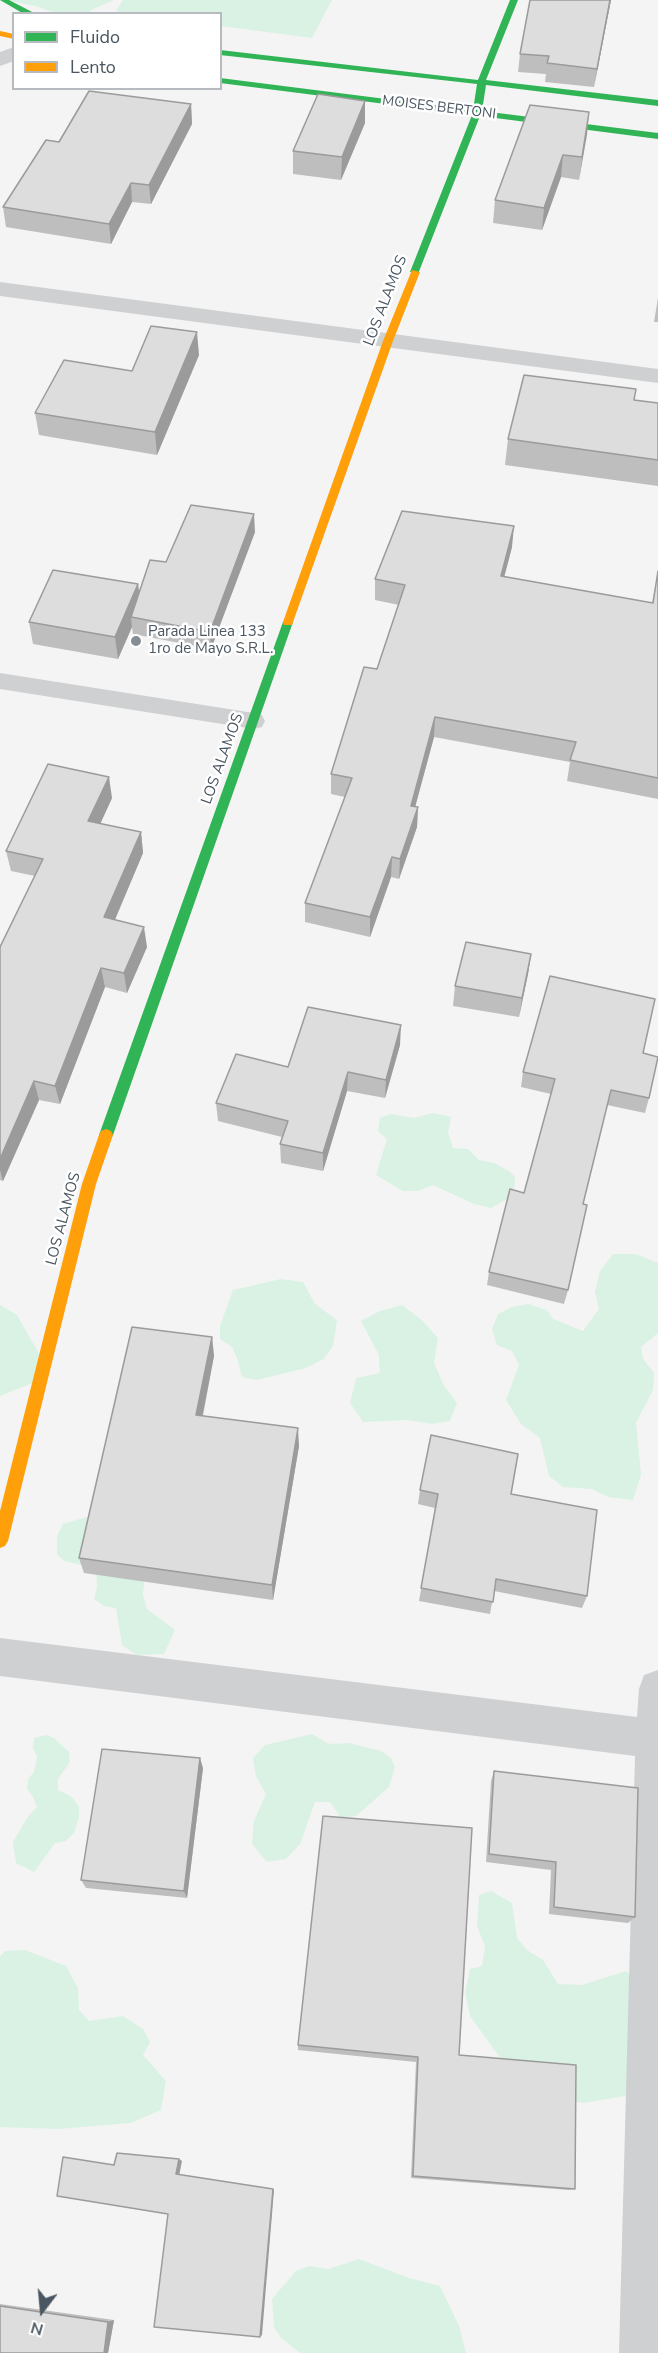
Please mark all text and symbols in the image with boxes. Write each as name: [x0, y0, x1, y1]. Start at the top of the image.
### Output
legend: [12, 12, 222, 90]
text: Fluido: [70, 25, 120, 49]
text: Lento: [70, 55, 116, 79]
street label: MOISES BERTONI: [381, 93, 497, 123]
street label: LOS ALAMOS: [360, 253, 412, 349]
place label: Parada Linea 133 1ro de Mayo S.R.L.: [148, 623, 273, 658]
marker: Parada Linea 133 1ro de Mayo S.R.L.: [129, 634, 143, 648]
street label: LOS ALAMOS: [198, 711, 248, 807]
street label: LOS ALAMOS: [43, 1171, 85, 1267]
north arrow: [12, 2281, 72, 2341]
text: N: [28, 2316, 46, 2341]

